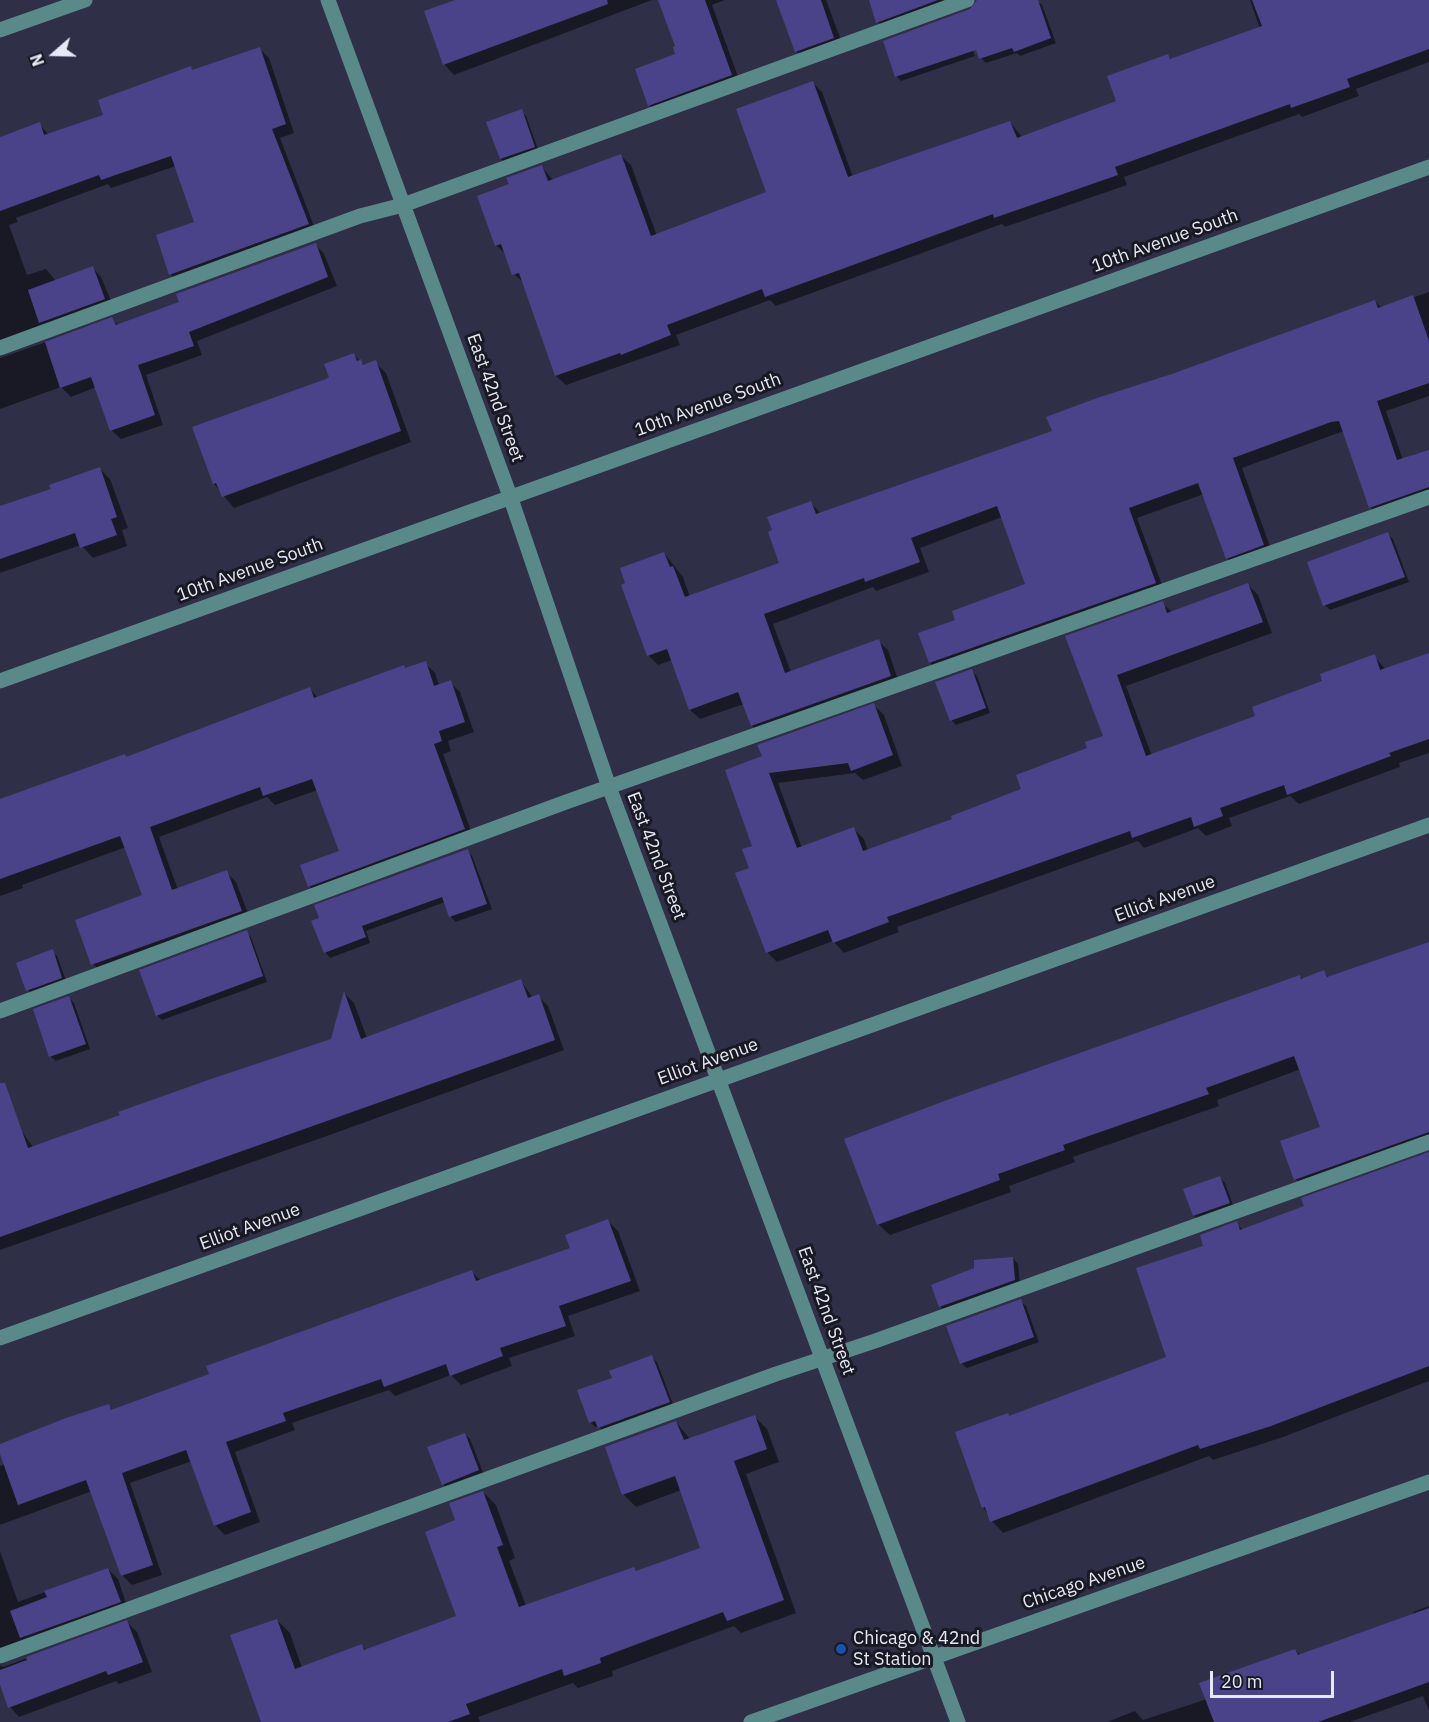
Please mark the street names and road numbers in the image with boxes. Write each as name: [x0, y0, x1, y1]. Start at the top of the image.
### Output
street label: 10th Avenue South: [1089, 205, 1241, 277]
street label: East 42nd Street: [462, 331, 528, 465]
street label: 10th Avenue South: [632, 369, 784, 441]
street label: 10th Avenue South: [174, 534, 326, 606]
street label: East 42nd Street: [622, 789, 690, 923]
street label: Elliot Avenue: [1112, 871, 1218, 927]
street label: Elliot Avenue: [655, 1034, 761, 1090]
street label: Elliot Avenue: [197, 1199, 303, 1255]
street label: East 42nd Street: [793, 1244, 859, 1378]
street label: Chicago Avenue: [1020, 1552, 1148, 1614]

